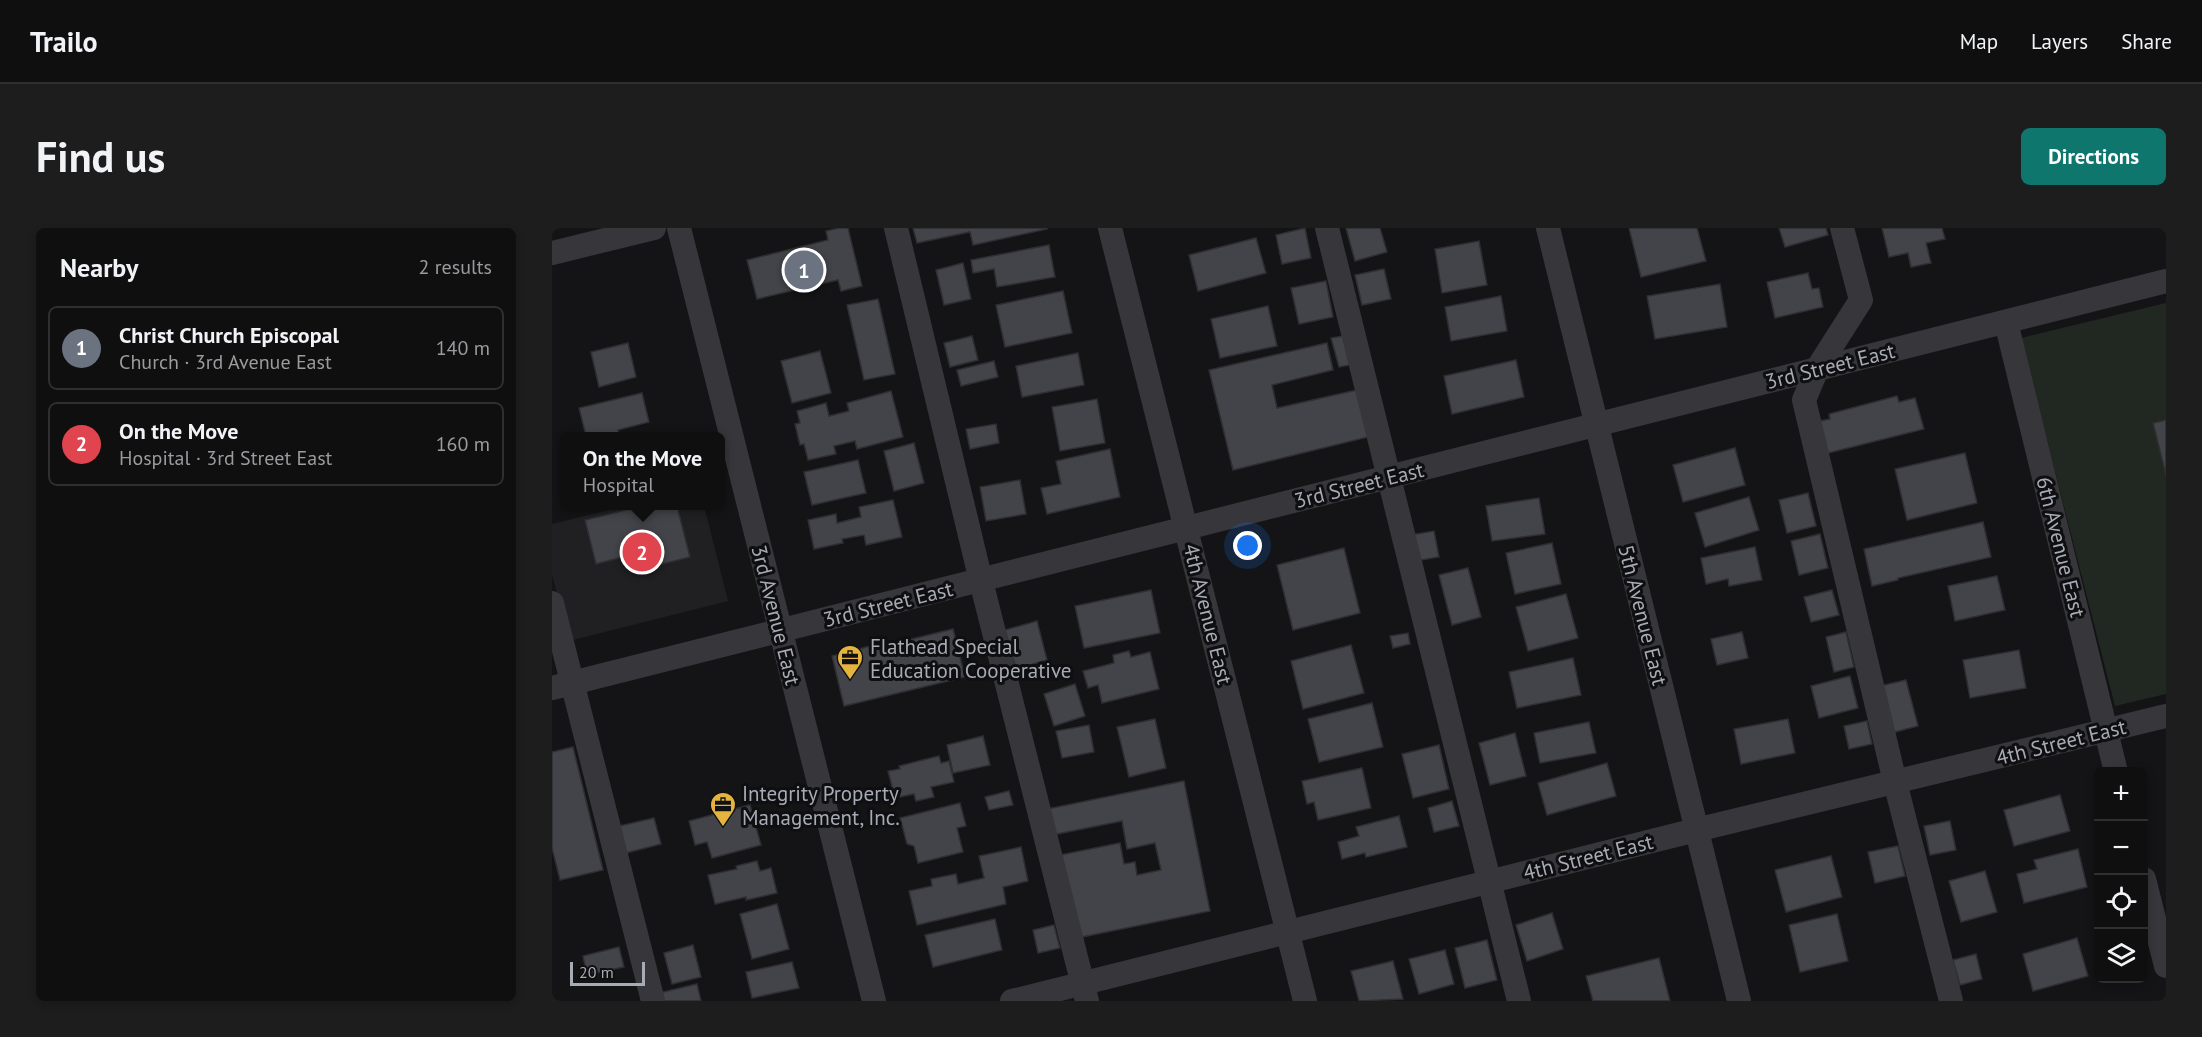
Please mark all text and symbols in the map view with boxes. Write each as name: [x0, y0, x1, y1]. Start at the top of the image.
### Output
text: Trailo: [30, 23, 97, 60]
text: Map: [1960, 28, 1998, 55]
text: Layers: [2031, 28, 2088, 55]
text: Share: [2121, 28, 2172, 55]
button: Directions: [2021, 128, 2166, 185]
text: Find us: [36, 129, 165, 184]
pin: 1: [784, 248, 824, 292]
text: Nearby: [60, 251, 138, 284]
text: 2 results: [419, 254, 492, 280]
text: Christ Church Episcopal: [119, 321, 339, 349]
text: 1: [76, 335, 87, 361]
text: 140 m: [436, 335, 490, 361]
street label: 3rd Street East: [1763, 337, 1897, 395]
text: Church · 3rd Avenue East: [119, 349, 332, 375]
text: On the Move: [119, 417, 238, 445]
text: 2: [76, 431, 87, 457]
text: 160 m: [436, 431, 490, 457]
popup: [560, 432, 725, 510]
text: On the Move: [583, 444, 702, 472]
text: Hospital · 3rd Street East: [119, 445, 332, 471]
street label: 3rd Street East: [1292, 456, 1426, 514]
text: Hospital: [583, 472, 654, 498]
street label: 6th Avenue East: [2031, 474, 2091, 620]
pin: 2: [622, 530, 662, 574]
your location: [1233, 531, 1262, 560]
street label: 4th Avenue East: [1178, 541, 1238, 687]
street label: 3rd Avenue East: [746, 542, 806, 688]
street label: 5th Avenue East: [1613, 542, 1673, 688]
street label: 3rd Street East: [821, 575, 955, 633]
place label: Flathead Special Education Cooperative: [870, 633, 1072, 684]
office icon: Flathead Special Education Cooperative: [835, 643, 865, 681]
street label: 4th Street East: [1993, 713, 2129, 771]
map controls: [2094, 767, 2148, 983]
button: +: [2094, 767, 2148, 821]
place label: Integrity Property Management, Inc.: [742, 780, 900, 831]
office icon: Integrity Property Management, Inc.: [708, 790, 738, 828]
button: −: [2094, 821, 2148, 875]
street label: 4th Street East: [1520, 828, 1656, 886]
button: locate: [2094, 875, 2148, 929]
button: layers: [2094, 929, 2148, 983]
scale bar: [570, 959, 645, 986]
text: 20 m: [579, 962, 614, 982]

